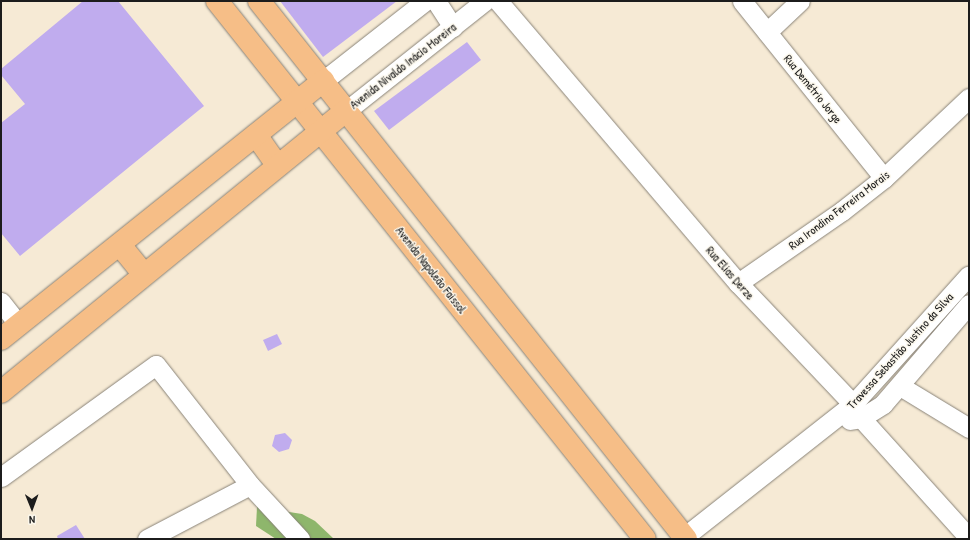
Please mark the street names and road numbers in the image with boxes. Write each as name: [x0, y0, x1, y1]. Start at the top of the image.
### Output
street label: Avenida Nivaldo Inácio Moreira: [347, 20, 459, 112]
street label: Rua Demétrio Jorge: [781, 52, 845, 126]
street label: Rua Irondino Ferreira Morais: [786, 167, 892, 253]
street label: Avenida Napoleão Faissol: [393, 224, 469, 316]
street label: Rua Elias Derze: [703, 243, 757, 303]
street label: Travessa Sebastião Justino da Silva: [844, 290, 956, 412]

